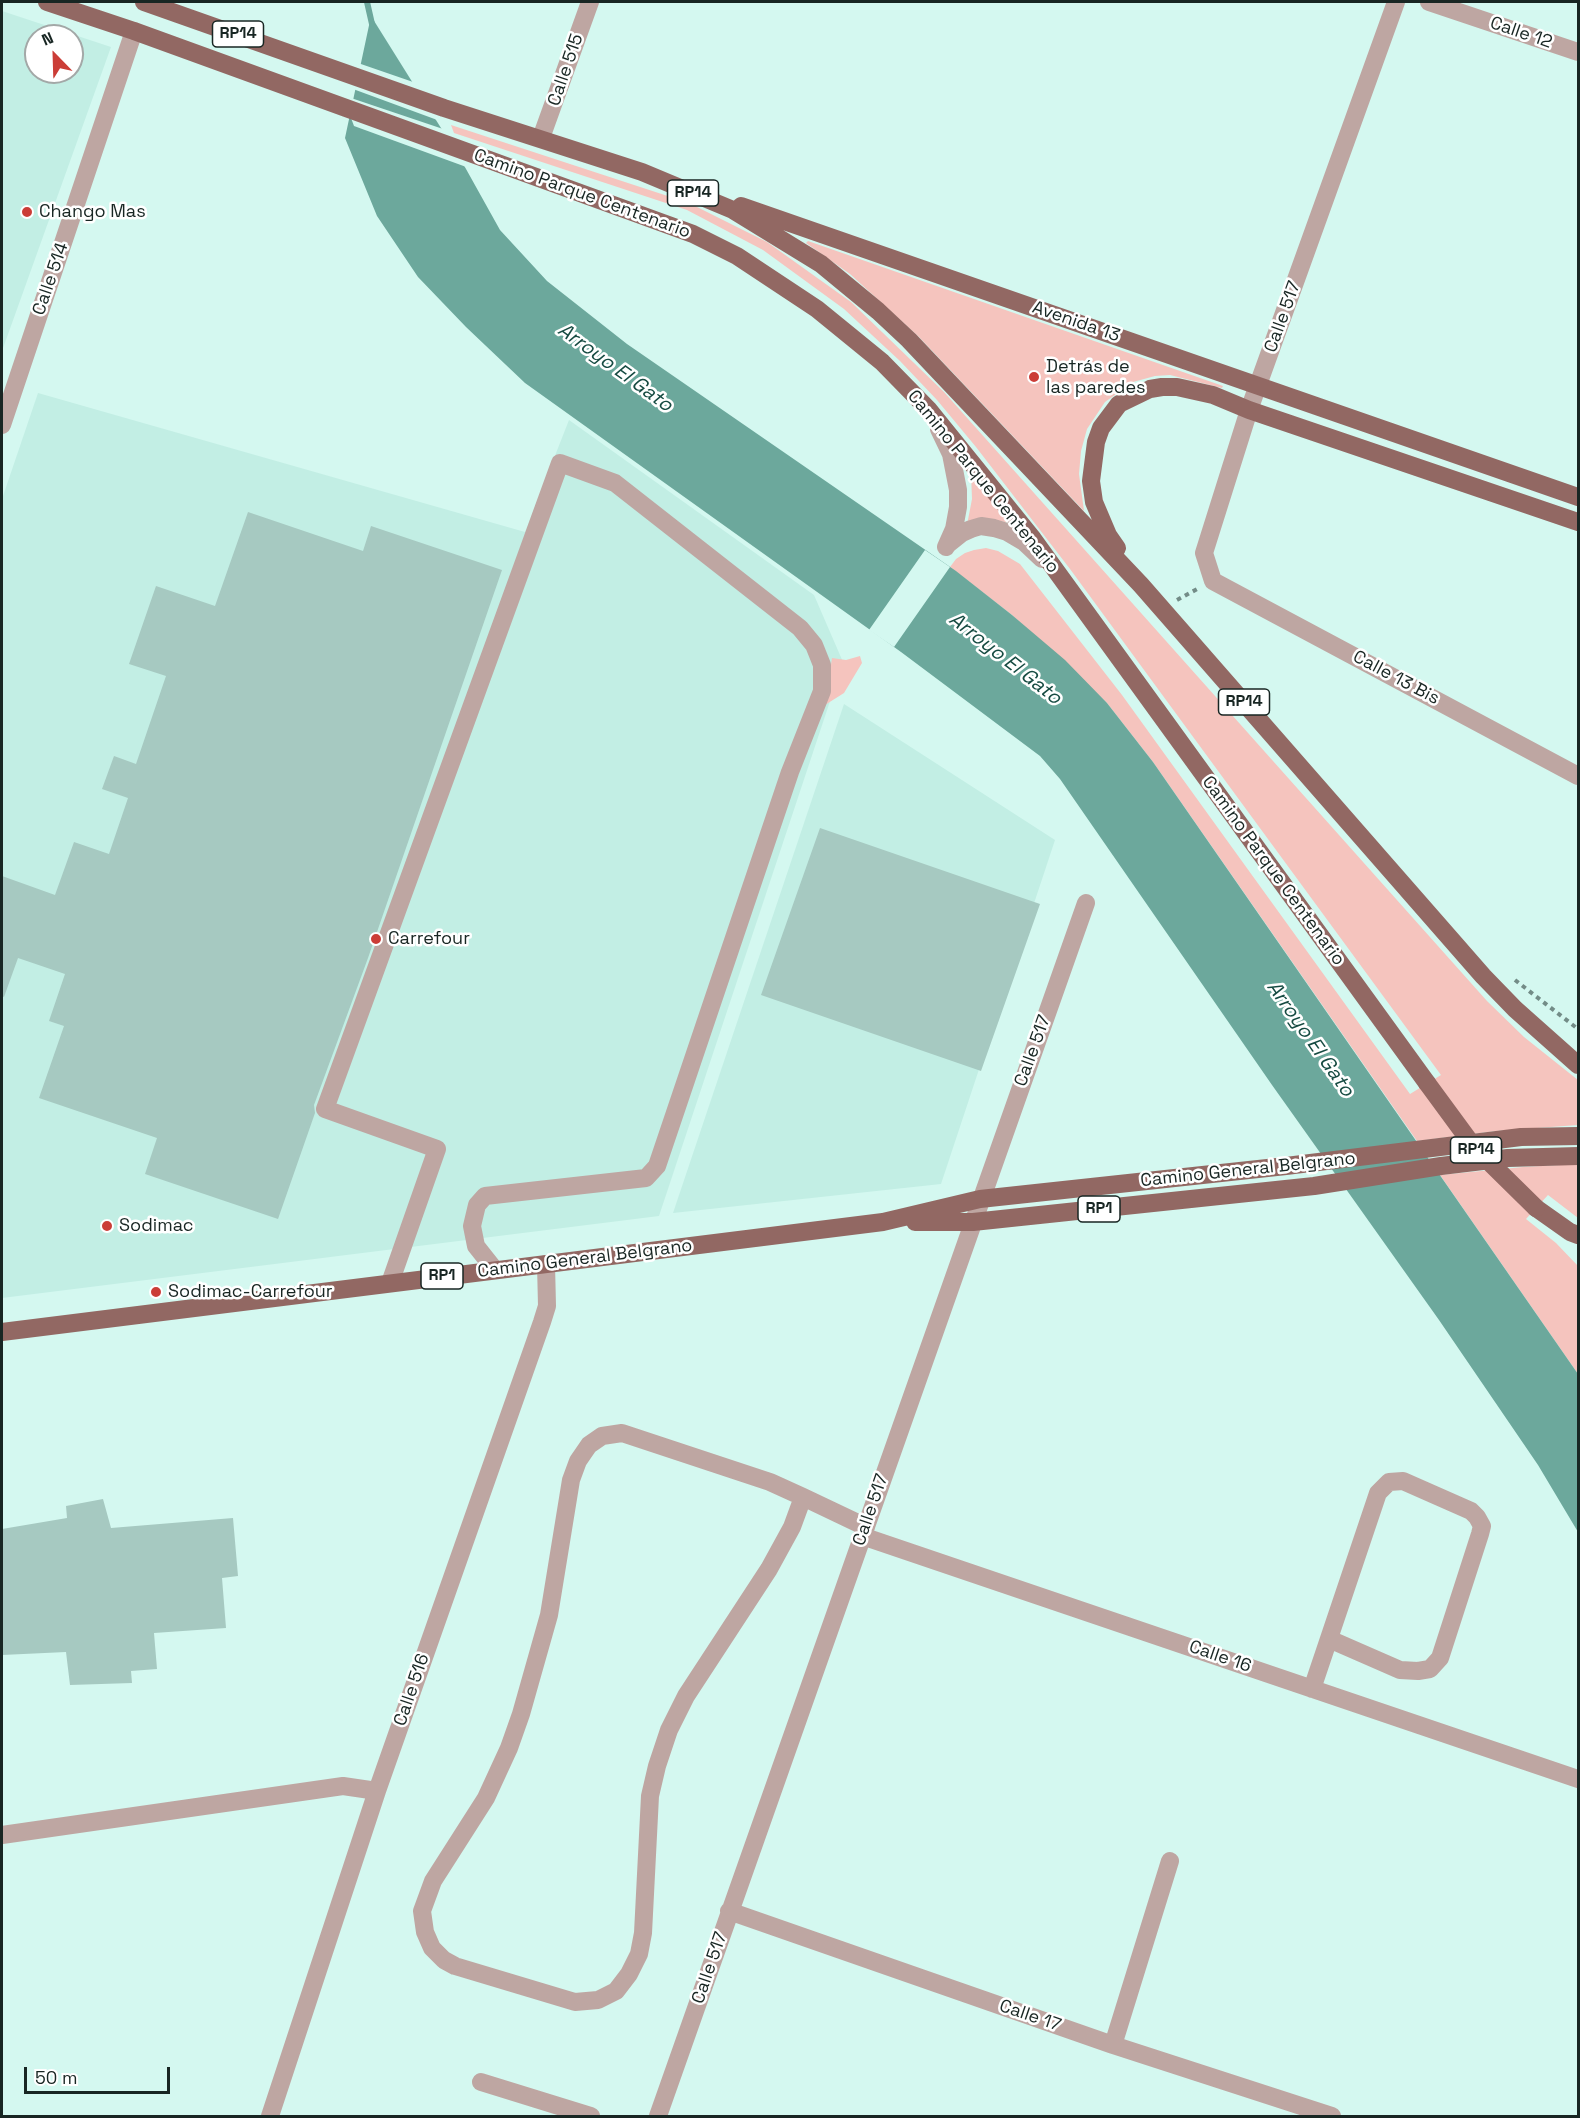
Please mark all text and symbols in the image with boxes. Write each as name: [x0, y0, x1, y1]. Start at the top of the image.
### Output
street label: Calle 12: [1487, 12, 1555, 54]
road number: RP14: [212, 21, 264, 47]
north arrow: [24, 24, 84, 84]
text: N: [39, 27, 57, 51]
street label: Calle 515: [544, 31, 588, 109]
street label: Camino Parque Centenario: [471, 145, 693, 243]
road number: RP14: [668, 180, 718, 206]
place label: Chango Mas: [39, 201, 146, 223]
marker: Chango Mas: [20, 205, 34, 219]
street label: Calle 514: [29, 240, 73, 318]
street label: Calle 517: [1260, 278, 1306, 356]
street label: Avenida 13: [1029, 297, 1123, 347]
water label: Arroyo El Gato: [553, 318, 677, 418]
place label: Detrás de las paredes: [1046, 356, 1146, 398]
marker: Detrás de las paredes: [1027, 370, 1041, 384]
street label: Camino Parque Centenario: [902, 386, 1064, 578]
water label: Arroyo El Gato: [944, 608, 1066, 710]
street label: Calle 13 Bis: [1349, 646, 1443, 710]
road number: RP14: [1218, 689, 1270, 715]
street label: Camino Parque Centenario: [1197, 772, 1349, 970]
place label: Carrefour: [388, 928, 470, 950]
marker: Carrefour: [369, 932, 383, 946]
water label: Arroyo El Gato: [1261, 976, 1359, 1102]
street label: Calle 517: [1010, 1012, 1056, 1090]
road number: RP14: [1450, 1137, 1502, 1163]
street label: Camino General Belgrano: [1139, 1148, 1357, 1192]
road number: RP1: [1078, 1196, 1120, 1222]
place label: Sodimac: [119, 1215, 194, 1237]
marker: Sodimac: [100, 1219, 114, 1233]
street label: Camino General Belgrano: [476, 1235, 694, 1283]
road number: RP1: [421, 1263, 463, 1289]
place label: Sodimac-Carrefour: [168, 1281, 333, 1303]
marker: Sodimac-Carrefour: [149, 1285, 163, 1299]
street label: Calle 517: [849, 1471, 893, 1549]
street label: Calle 16: [1186, 1636, 1254, 1678]
street label: Calle 516: [390, 1651, 434, 1729]
street label: Calle 517: [688, 1929, 732, 2007]
street label: Calle 17: [996, 1995, 1064, 2037]
scale bar: [27, 2055, 172, 2093]
text: 50 m: [35, 2066, 77, 2089]

